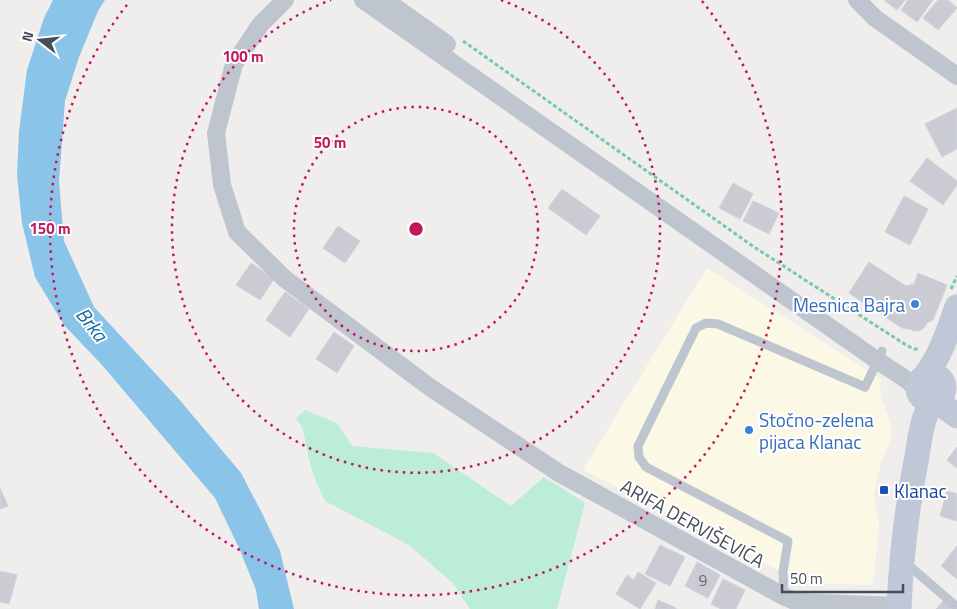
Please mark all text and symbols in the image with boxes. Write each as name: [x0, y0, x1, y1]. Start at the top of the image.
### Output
north arrow: [15, 15, 65, 65]
text: N: [16, 29, 38, 44]
text: 100 m: [222, 45, 264, 68]
text: 50 m: [314, 131, 346, 154]
text: 150 m: [29, 217, 71, 240]
centre of rings: [407, 220, 425, 238]
place label: Mesnica Bajra: [793, 290, 905, 319]
marker: Mesnica Bajra: [909, 298, 921, 310]
water label: Brka: [68, 300, 116, 349]
place label: Stočno-zelena pijaca Klanac: [759, 405, 874, 456]
marker: Stočno-zelena pijaca Klanac: [743, 424, 755, 436]
street label: ARIFA DERVIŠEVIĆA: [616, 471, 770, 575]
place label: Klanac: [894, 476, 947, 505]
marker: Klanac: [878, 484, 890, 496]
scale bar: [782, 562, 903, 594]
text: 50 m: [790, 567, 823, 590]
house number: 9: [699, 568, 708, 592]

